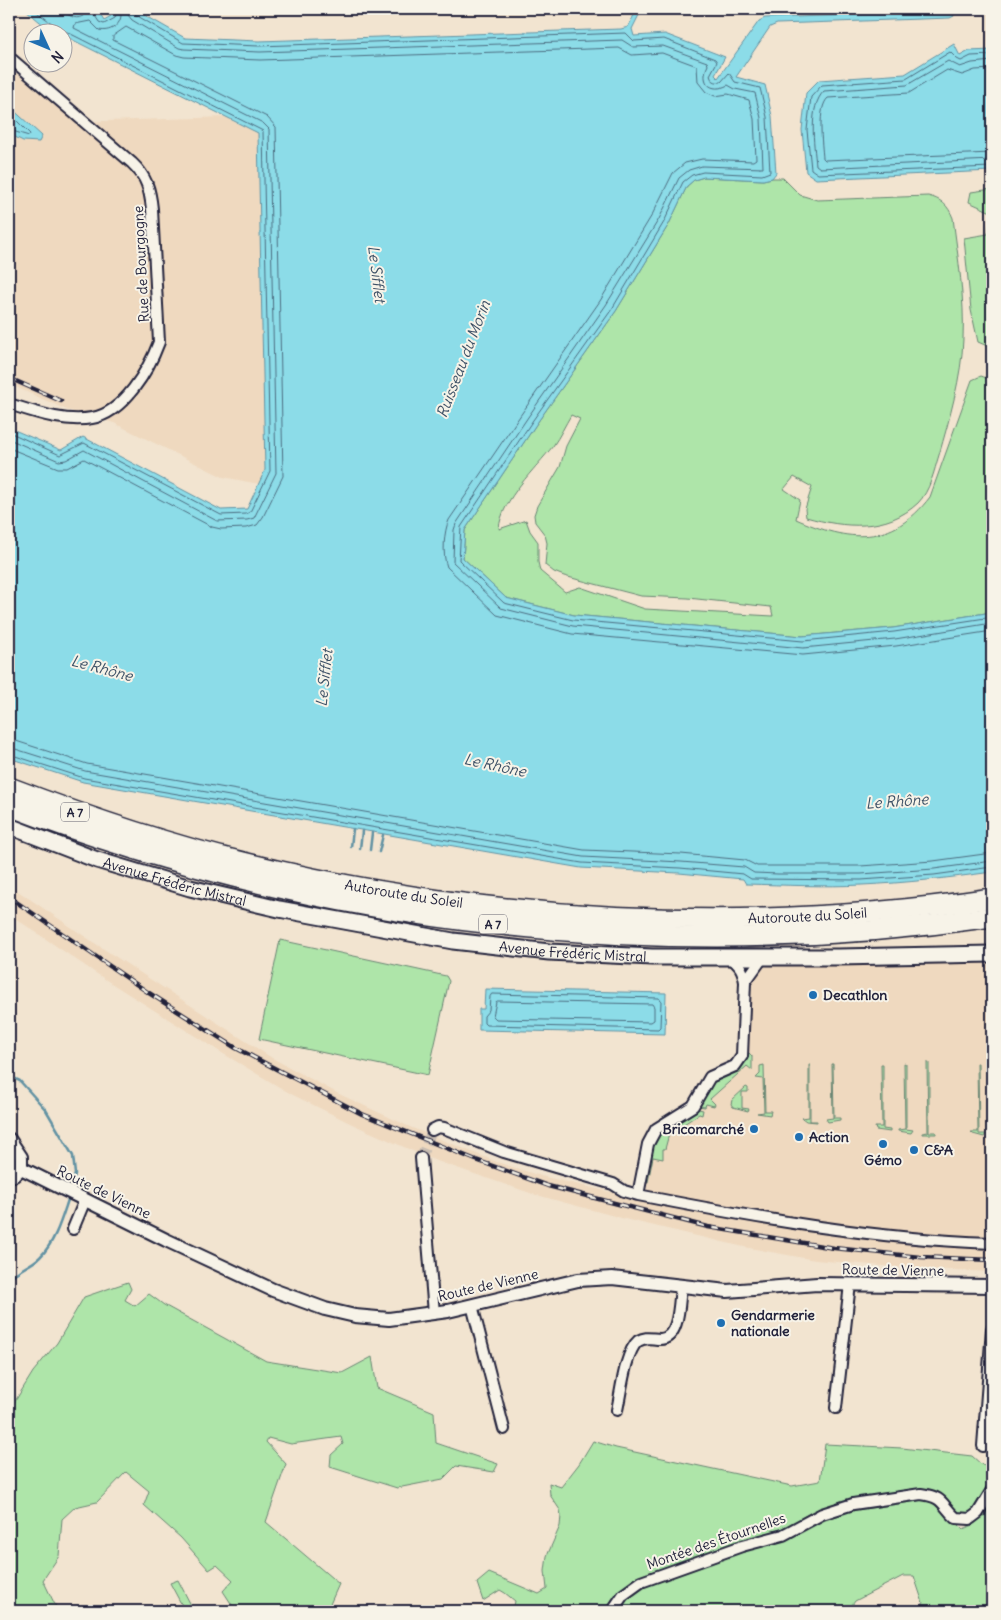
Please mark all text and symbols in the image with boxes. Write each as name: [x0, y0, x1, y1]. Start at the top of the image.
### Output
north arrow: [22, 22, 72, 72]
text: N: [48, 47, 67, 67]
street label: Rue de Bourgogne: [129, 205, 153, 323]
water label: Le Sifflet: [364, 244, 390, 306]
water label: Ruisseau du Morin: [432, 297, 494, 420]
water label: Le Sifflet: [312, 647, 337, 708]
water label: Le Rhône: [69, 651, 136, 686]
water label: Le Rhône: [462, 749, 529, 781]
water label: Le Rhône: [865, 789, 930, 813]
road number: A 7: [61, 802, 89, 822]
street label: Avenue Frédéric Mistral: [101, 853, 248, 910]
street label: Autoroute du Soleil: [343, 875, 464, 912]
street label: Autoroute du Soleil: [748, 903, 868, 927]
road number: A 7: [479, 914, 507, 934]
street label: Avenue Frédéric Mistral: [498, 937, 647, 966]
place label: Decathlon: [823, 986, 887, 1004]
marker: Decathlon: [807, 989, 819, 1001]
place label: Bricomarché: [663, 1120, 744, 1138]
marker: Bricomarché: [748, 1123, 760, 1135]
place label: Action: [809, 1128, 849, 1146]
marker: Action: [793, 1131, 805, 1143]
marker: Gémo: [877, 1138, 889, 1150]
place label: C&A: [924, 1141, 953, 1159]
marker: C&A: [908, 1144, 920, 1156]
place label: Gémo: [864, 1151, 902, 1169]
street label: Route de Vienne: [54, 1161, 154, 1223]
street label: Route de Vienne: [842, 1260, 944, 1280]
street label: Route de Vienne: [436, 1265, 540, 1305]
place label: Gendarmerie nationale: [731, 1306, 815, 1340]
marker: Gendarmerie nationale: [715, 1317, 727, 1329]
street label: Montée des Étournelles: [644, 1509, 788, 1573]

